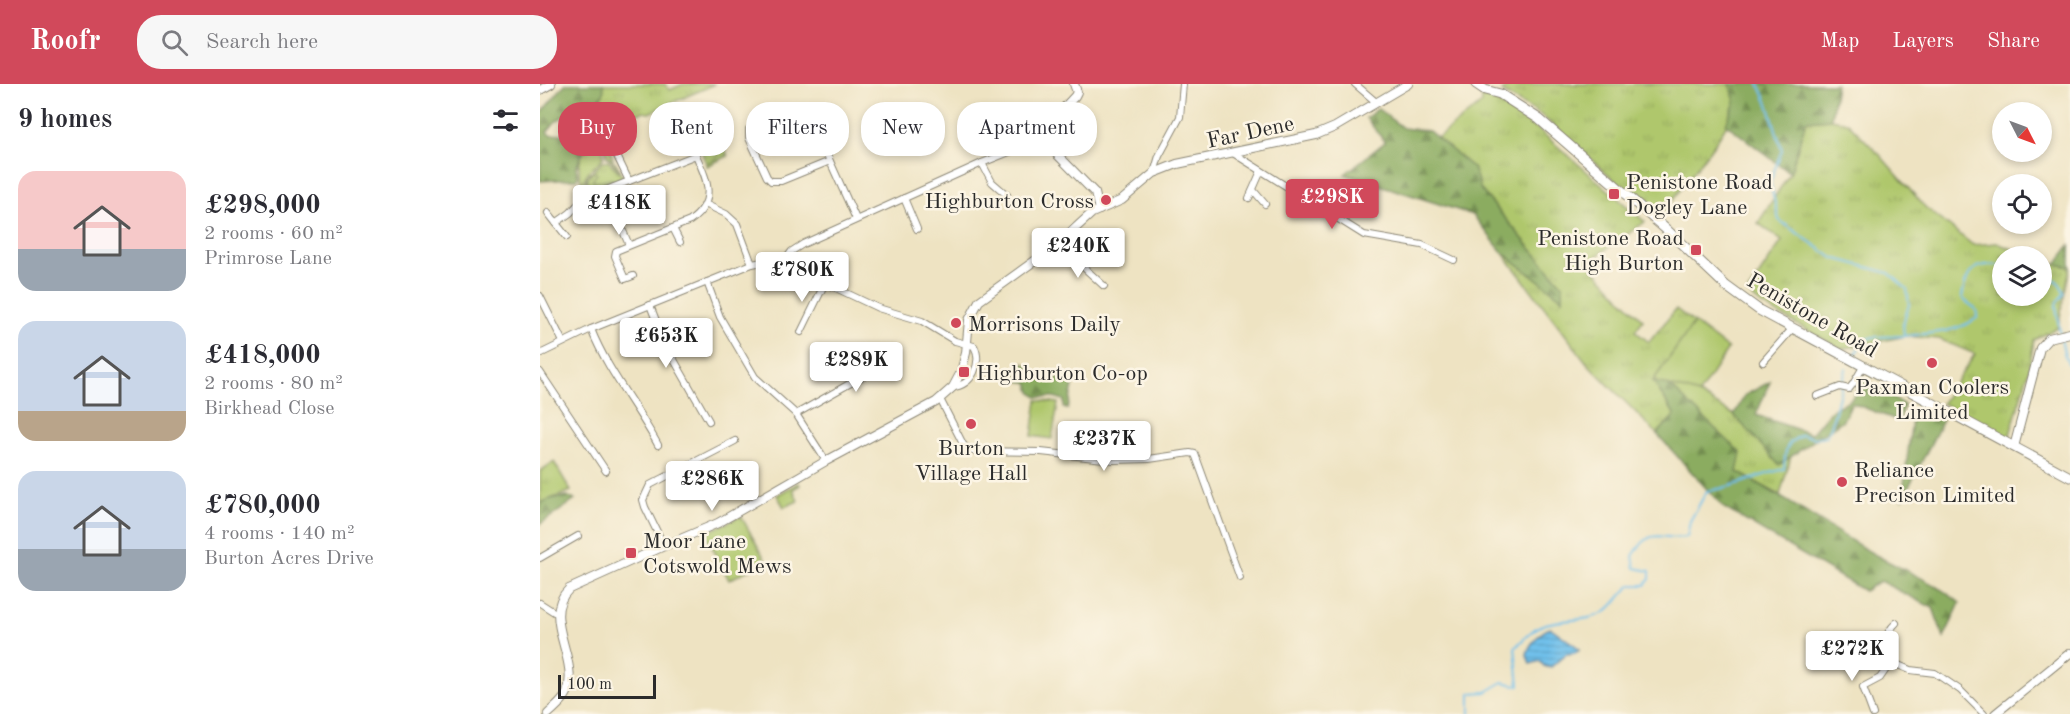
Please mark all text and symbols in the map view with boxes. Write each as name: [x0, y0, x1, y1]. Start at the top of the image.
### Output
search box: [137, 15, 557, 69]
icon: search: [158, 26, 191, 59]
text: Roofr: [30, 28, 101, 56]
text: Search here: [206, 31, 318, 53]
text: Map: [1820, 31, 1859, 52]
text: Layers: [1892, 31, 1954, 52]
text: Share: [1987, 31, 2040, 52]
chip: Buy: [558, 102, 637, 156]
chip: Rent: [649, 102, 734, 156]
chip: Filters: [746, 102, 849, 156]
chip: New: [861, 102, 945, 156]
chip: Apartment: [957, 102, 1097, 156]
north arrow: [1992, 102, 2052, 162]
map controls: [1992, 102, 2052, 306]
icon: filters: [489, 104, 522, 137]
text: 9 homes: [18, 107, 112, 133]
street label: Far Dene: [1205, 113, 1296, 153]
place label: Penistone Road Dogley Lane: [1626, 172, 1773, 219]
button: locate: [1992, 174, 2052, 234]
pin: £298K: [1290, 179, 1374, 230]
pin: £418K: [577, 185, 661, 236]
marker: Penistone Road Dogley Lane: [1607, 187, 1621, 201]
text: £298K: [1300, 188, 1364, 208]
place label: Highburton Cross: [924, 191, 1094, 213]
text: £298,000: [204, 193, 320, 219]
marker: Highburton Cross: [1099, 193, 1113, 207]
text: £418K: [587, 194, 651, 214]
icon: home: [66, 195, 138, 267]
text: 2 rooms · 60 m²: [204, 224, 343, 244]
pin: £240K: [1036, 228, 1120, 279]
place label: Penistone Road High Burton: [1537, 228, 1684, 275]
text: £240K: [1046, 237, 1110, 257]
marker: Penistone Road High Burton: [1689, 243, 1703, 257]
button: layers: [1992, 246, 2052, 306]
text: Primrose Lane: [204, 249, 332, 269]
pin: £780K: [760, 252, 844, 303]
text: £780K: [770, 261, 834, 281]
street label: Penistone Road: [1743, 269, 1881, 362]
place label: Morrisons Daily: [968, 314, 1121, 336]
marker: Morrisons Daily: [949, 316, 963, 330]
pin: £653K: [624, 318, 708, 369]
text: £653K: [634, 327, 698, 347]
pin: £289K: [814, 342, 898, 393]
text: £418,000: [204, 343, 320, 369]
icon: home: [66, 345, 138, 417]
text: £289K: [824, 351, 888, 371]
marker: Paxman Coolers Limited: [1925, 356, 1939, 370]
place label: Highburton Co-op: [976, 363, 1148, 385]
marker: Highburton Co-op: [957, 365, 971, 379]
text: 2 rooms · 80 m²: [204, 374, 343, 394]
place label: Paxman Coolers Limited: [1855, 377, 2009, 424]
text: Birkhead Close: [204, 399, 334, 419]
marker: Burton Village Hall: [964, 417, 978, 431]
pin: £237K: [1062, 421, 1146, 472]
text: £237K: [1072, 430, 1136, 450]
place label: Burton Village Hall: [915, 438, 1028, 485]
place label: Reliance Precison Limited: [1854, 460, 2016, 507]
pin: £286K: [670, 461, 754, 512]
text: £286K: [680, 470, 744, 490]
marker: Reliance Precison Limited: [1835, 475, 1849, 489]
text: £780,000: [204, 493, 320, 519]
icon: home: [66, 495, 138, 567]
text: 4 rooms · 140 m²: [204, 524, 354, 544]
place label: Moor Lane Cotswold Mews: [643, 531, 792, 578]
marker: Moor Lane Cotswold Mews: [624, 546, 638, 560]
text: Burton Acres Drive: [204, 549, 374, 569]
pin: £272K: [1810, 631, 1894, 682]
text: £272K: [1820, 640, 1884, 660]
scale bar: [558, 672, 656, 700]
text: 100 m: [567, 677, 612, 693]

